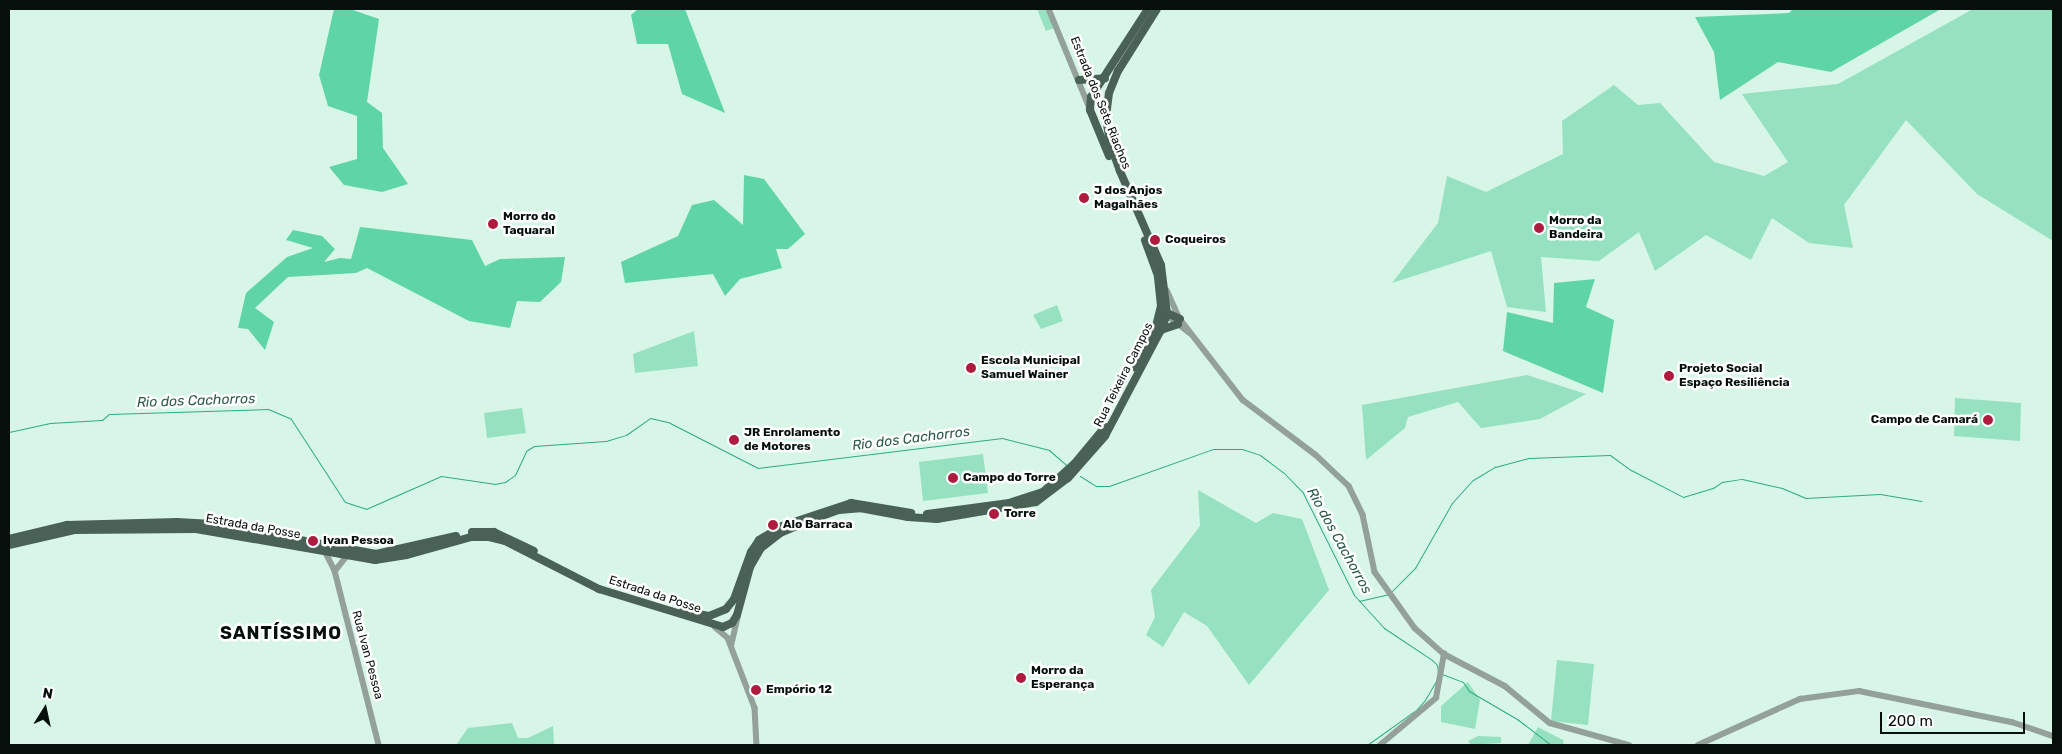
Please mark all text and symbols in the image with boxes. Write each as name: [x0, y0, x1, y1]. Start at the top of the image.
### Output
street label: Estrada dos Sete Riachos: [1067, 35, 1133, 171]
place label: J dos Anjos Magalhães: [1094, 184, 1163, 212]
marker: J dos Anjos Magalhães: [1078, 192, 1090, 204]
place label: Morro do Taquaral: [503, 210, 556, 238]
place label: Morro da Bandeira: [1549, 214, 1603, 242]
marker: Morro do Taquaral: [487, 218, 499, 230]
marker: Morro da Bandeira: [1533, 222, 1545, 234]
place label: Coqueiros: [1165, 233, 1226, 247]
marker: Coqueiros: [1149, 234, 1161, 246]
street label: Rua Teixeira Campos: [1091, 320, 1157, 430]
place label: Escola Municipal Samuel Wainer: [981, 354, 1080, 382]
marker: Escola Municipal Samuel Wainer: [965, 362, 977, 374]
place label: Projeto Social Espaço Resiliência: [1679, 362, 1790, 390]
marker: Projeto Social Espaço Resiliência: [1663, 370, 1675, 382]
water label: Rio dos Cachorros: [136, 391, 256, 411]
place label: Campo de Camará: [1871, 413, 1978, 427]
marker: Campo de Camará: [1982, 414, 1994, 426]
water label: Rio dos Cachorros: [851, 423, 971, 455]
place label: JR Enrolamento de Motores: [744, 426, 840, 454]
marker: JR Enrolamento de Motores: [728, 434, 740, 446]
place label: Campo do Torre: [963, 471, 1056, 485]
marker: Campo do Torre: [947, 472, 959, 484]
water label: Rio dos Cachorros: [1303, 485, 1375, 597]
place label: Torre: [1004, 507, 1036, 521]
marker: Torre: [988, 508, 1000, 520]
street label: Estrada da Posse: [204, 512, 302, 542]
place label: Alo Barraca: [783, 518, 852, 532]
marker: Alo Barraca: [767, 519, 779, 531]
place label: Ivan Pessoa: [323, 534, 394, 548]
marker: Ivan Pessoa: [307, 535, 319, 547]
street label: Estrada da Posse: [607, 573, 703, 617]
street label: Rua Ivan Pessoa: [348, 609, 386, 701]
district label: SANTÍSSIMO: [219, 622, 343, 644]
place label: Morro da Esperança: [1031, 664, 1094, 692]
marker: Morro da Esperança: [1015, 672, 1027, 684]
place label: Empório 12: [766, 683, 832, 697]
north arrow: [20, 684, 70, 734]
text: N: [41, 684, 54, 703]
marker: Empório 12: [750, 684, 762, 696]
scale bar: [1882, 702, 2027, 734]
text: 200 m: [1888, 712, 1933, 730]

